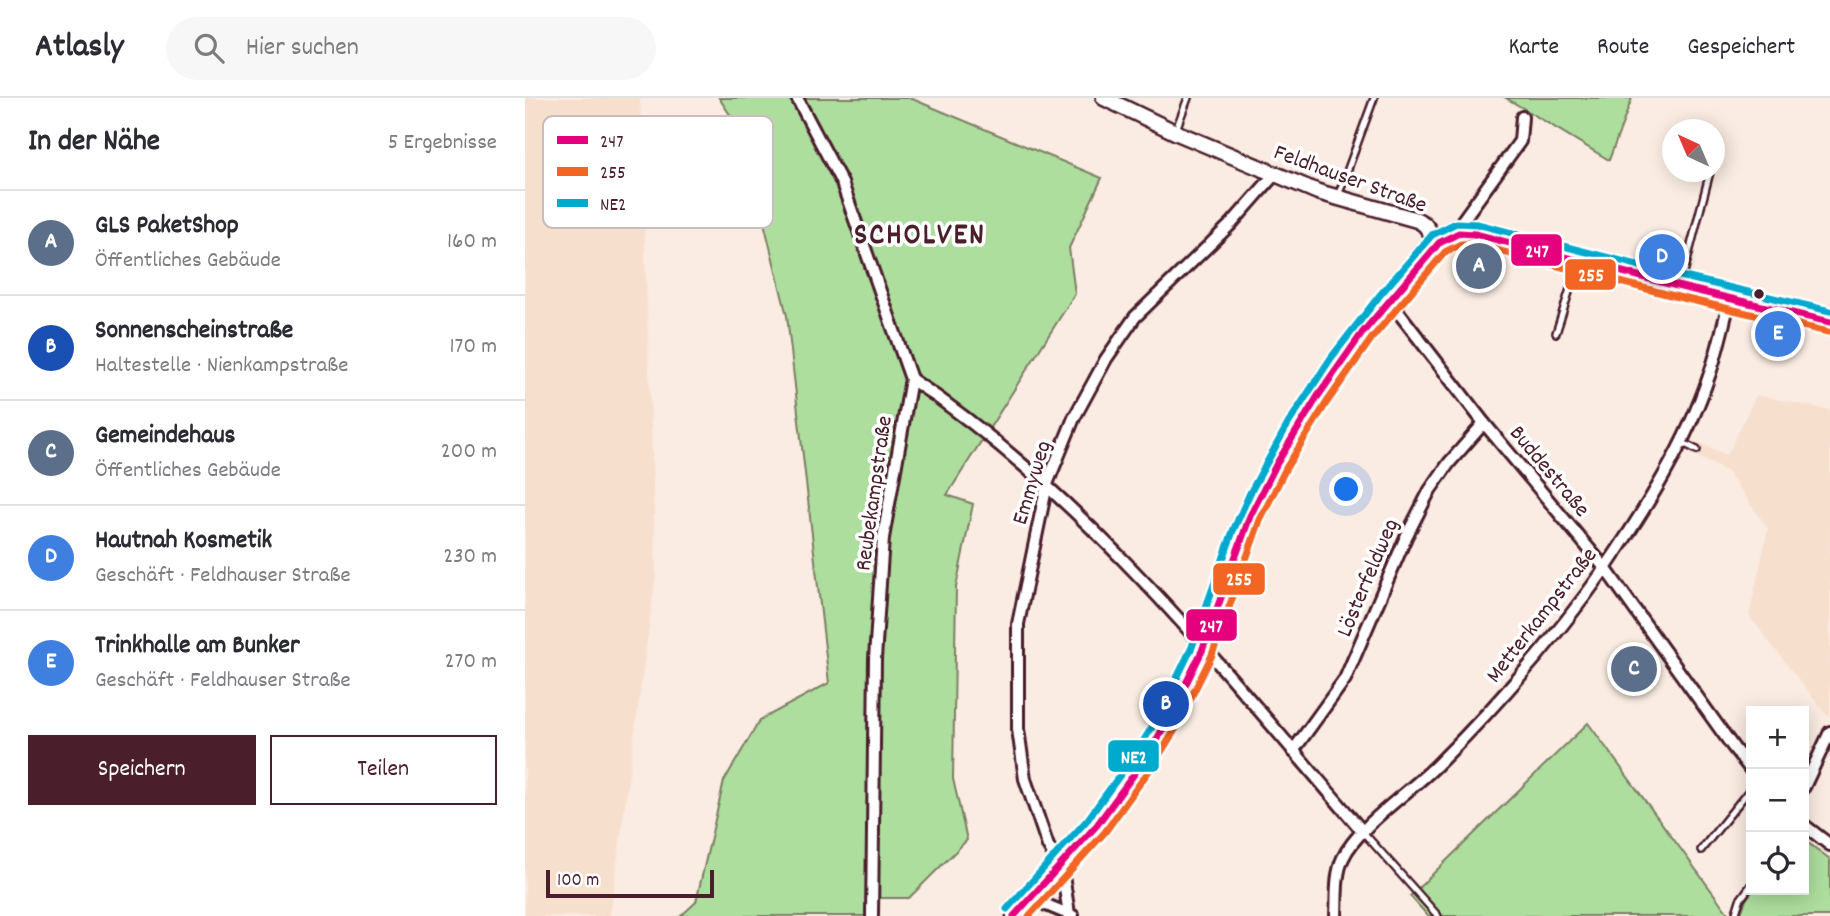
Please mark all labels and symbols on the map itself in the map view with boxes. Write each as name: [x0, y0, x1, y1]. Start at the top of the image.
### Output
legend: [543, 116, 773, 228]
north arrow: [1662, 119, 1725, 182]
text: 247: [600, 130, 623, 157]
street label: Feldhauser Straße: [1269, 137, 1431, 223]
text: 255: [600, 161, 626, 188]
text: NE2: [600, 193, 626, 220]
district label: SCHOLVEN: [854, 216, 986, 259]
pin: D: [1639, 231, 1685, 283]
line badge: 247: [1510, 233, 1563, 267]
pin: A: [1456, 240, 1502, 292]
text: 247: [1525, 240, 1549, 267]
line badge: 255: [1564, 258, 1617, 291]
text: 255: [1578, 264, 1604, 291]
unlabelled marker: [1752, 287, 1766, 301]
pin: E: [1755, 308, 1801, 360]
street label: Reubekampstraße: [848, 414, 903, 573]
street label: Buddestraße: [1500, 419, 1597, 525]
street label: Emmyweg: [1005, 437, 1062, 529]
your location: [1329, 472, 1363, 506]
street label: Lösterfeldweg: [1329, 514, 1409, 643]
street label: Metterkampstraße: [1479, 541, 1606, 691]
line badge: 255: [1212, 562, 1266, 596]
text: 255: [1226, 568, 1252, 595]
line badge: 247: [1185, 608, 1238, 642]
text: 247: [1199, 615, 1223, 642]
pin: C: [1611, 643, 1657, 695]
pin: B: [1143, 678, 1189, 730]
line badge: NE2: [1107, 739, 1160, 773]
text: NE2: [1121, 746, 1147, 773]
scale bar: [546, 867, 714, 899]

